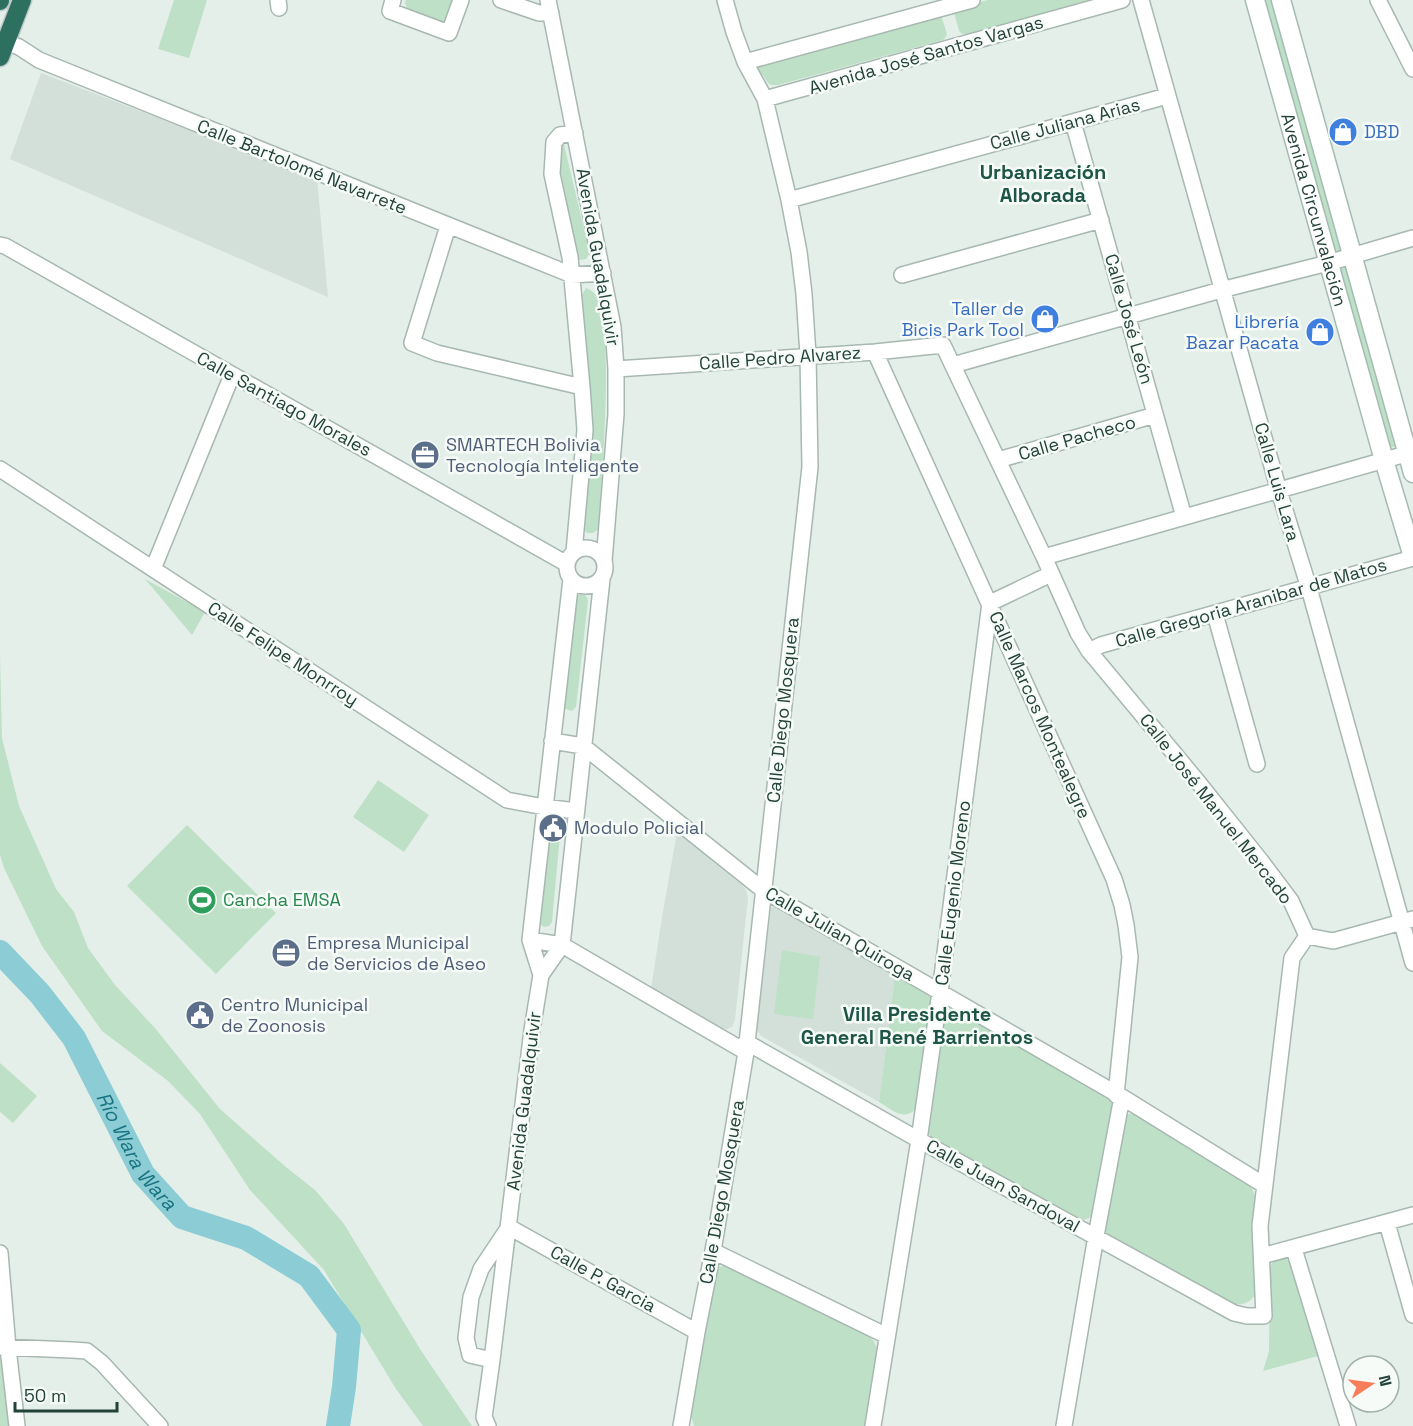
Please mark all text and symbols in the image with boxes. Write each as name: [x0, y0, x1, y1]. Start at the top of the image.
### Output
street label: Avenida José Santos Vargas: [806, 10, 1046, 99]
street label: Calle Juliana Arias: [987, 92, 1142, 155]
street label: Avenida Circunvalación: [1276, 110, 1352, 309]
street label: Calle Bartolomé Navarrete: [194, 114, 410, 219]
shop icon: DBD: [1327, 116, 1359, 148]
place label: DBD: [1364, 120, 1399, 143]
district label: Urbanización Alborada: [980, 159, 1106, 208]
street label: Avenida Guadalquivir: [572, 166, 626, 348]
street label: Calle José León: [1100, 251, 1159, 387]
place label: Taller de Bicis Park Tool: [901, 297, 1024, 341]
shop icon: Taller de Bicis Park Tool: [1029, 303, 1061, 335]
place label: Librería Bazar Pacata: [1186, 310, 1299, 354]
shop icon: Librería Bazar Pacata: [1304, 316, 1336, 348]
street label: Calle Pedro Alvarez: [698, 340, 862, 375]
street label: Calle Santiago Morales: [193, 346, 376, 461]
street label: Calle Pacheco: [1015, 410, 1138, 465]
street label: Calle Luis Lara: [1250, 420, 1305, 544]
place label: SMARTECH Bolivia Tecnología Inteligente: [446, 433, 639, 477]
office icon: SMARTECH Bolivia Tecnología Inteligente: [409, 439, 441, 471]
street label: Calle Gregoria Aranibar de Matos: [1112, 553, 1389, 652]
street label: Calle Felipe Monrroy: [204, 596, 363, 711]
street label: Calle Marcos Montealegre: [984, 608, 1097, 822]
street label: Calle Diego Mosquera: [761, 616, 804, 804]
street label: Calle José Manuel Mercado: [1135, 709, 1298, 909]
street label: Calle Eugenio Moreno: [930, 799, 975, 987]
public building icon: Modulo Policial: [537, 812, 569, 844]
place label: Modulo Policial: [574, 816, 704, 839]
street label: Calle Julian Quiroga: [761, 881, 919, 986]
sports icon: Cancha EMSA: [186, 884, 218, 916]
place label: Cancha EMSA: [223, 888, 341, 911]
place label: Empresa Municipal de Servicios de Aseo: [307, 931, 486, 975]
office icon: Empresa Municipal de Servicios de Aseo: [270, 937, 302, 969]
place label: Centro Municipal de Zoonosis: [221, 993, 368, 1037]
public building icon: Centro Municipal de Zoonosis: [184, 999, 216, 1031]
district label: Villa Presidente General René Barrientos: [801, 1001, 1033, 1050]
street label: Avenida Guadalquivir: [501, 1010, 546, 1192]
water label: Río Wara Wara: [90, 1087, 183, 1216]
street label: Calle Diego Mosquera: [694, 1098, 749, 1286]
street label: Calle Juan Sandoval: [922, 1134, 1084, 1237]
street label: Calle P. Garcia: [546, 1240, 660, 1317]
north arrow: [1341, 1354, 1401, 1414]
text: N: [1374, 1373, 1397, 1388]
scale bar: [15, 1375, 117, 1413]
text: 50 m: [24, 1384, 66, 1407]

